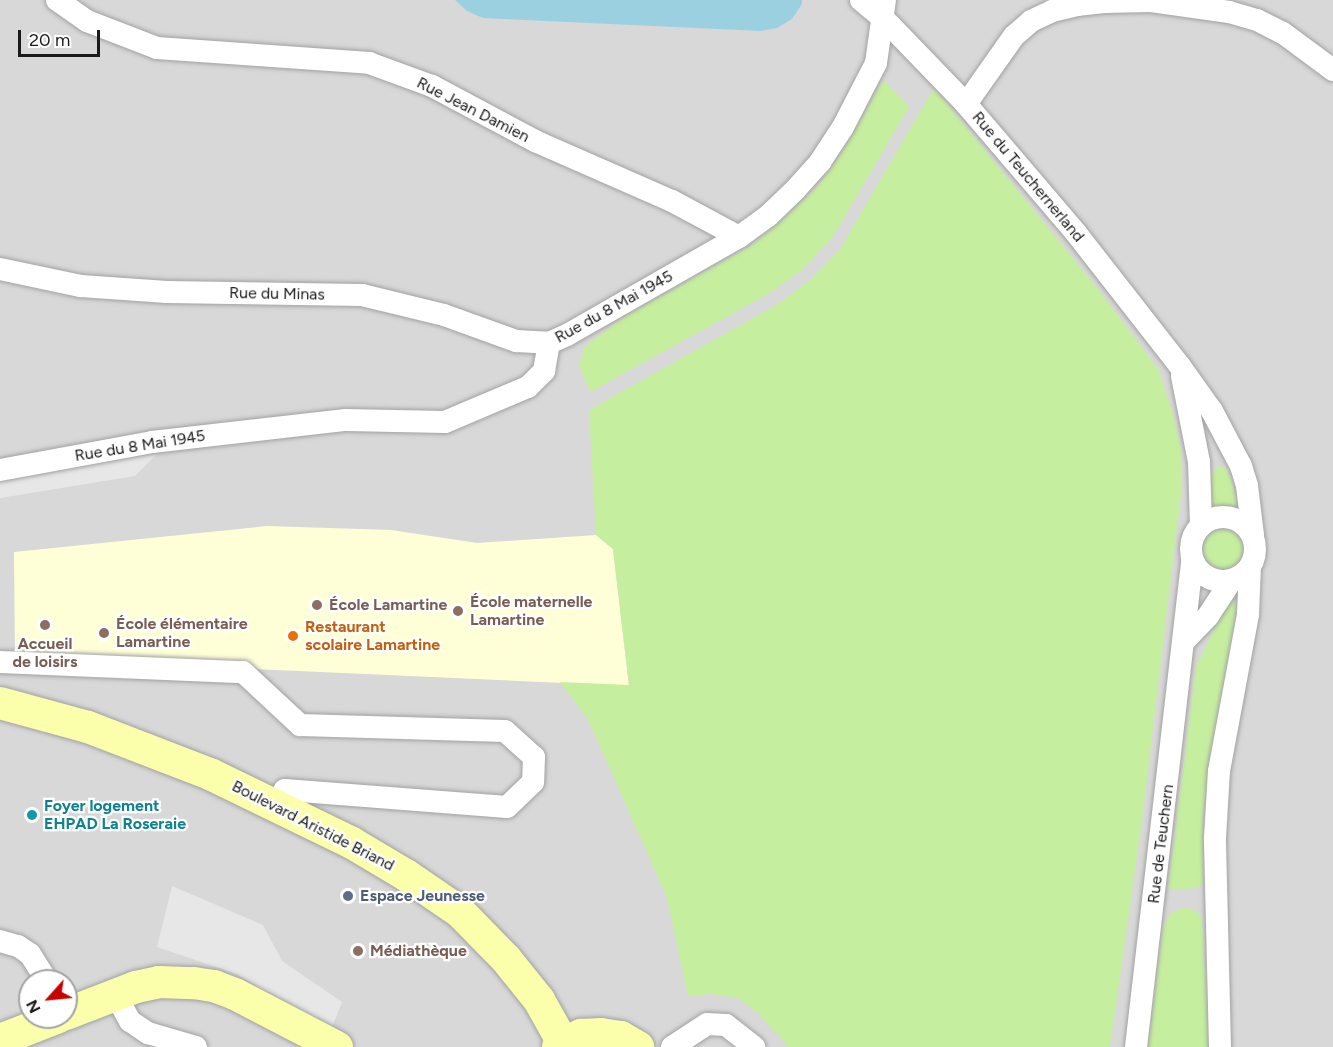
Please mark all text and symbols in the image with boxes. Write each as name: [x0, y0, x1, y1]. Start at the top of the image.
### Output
scale bar: [21, 18, 104, 56]
text: 20 m: [29, 29, 70, 51]
street label: Rue Jean Damien: [413, 73, 533, 147]
street label: Rue du Teuchernerland: [968, 108, 1088, 246]
street label: Rue du 8 Mai 1945: [552, 267, 676, 347]
street label: Rue du Minas: [229, 284, 325, 304]
street label: Rue du 8 Mai 1945: [73, 426, 207, 466]
place label: École maternelle Lamartine: [470, 592, 592, 630]
place label: École Lamartine: [329, 595, 447, 615]
marker: École Lamartine: [310, 598, 324, 612]
marker: École maternelle Lamartine: [451, 604, 465, 618]
place label: École élémentaire Lamartine: [116, 614, 248, 652]
place label: Restaurant scolaire Lamartine: [305, 617, 440, 655]
marker: Accueil de loisirs: [38, 618, 52, 632]
marker: École élémentaire Lamartine: [97, 626, 111, 640]
marker: Restaurant scolaire Lamartine: [286, 629, 300, 643]
place label: Accueil de loisirs: [13, 634, 77, 672]
street label: Boulevard Aristide Briand: [229, 777, 397, 875]
street label: Rue de Teuchern: [1144, 783, 1178, 905]
place label: Foyer logement EHPAD La Roseraie: [44, 796, 186, 834]
marker: Foyer logement EHPAD La Roseraie: [25, 808, 39, 822]
place label: Espace Jeunesse: [360, 886, 485, 906]
marker: Espace Jeunesse: [341, 889, 355, 903]
place label: Médiathèque: [370, 941, 467, 961]
marker: Médiathèque: [351, 944, 365, 958]
north arrow: [18, 969, 78, 1029]
text: N: [22, 997, 45, 1016]

